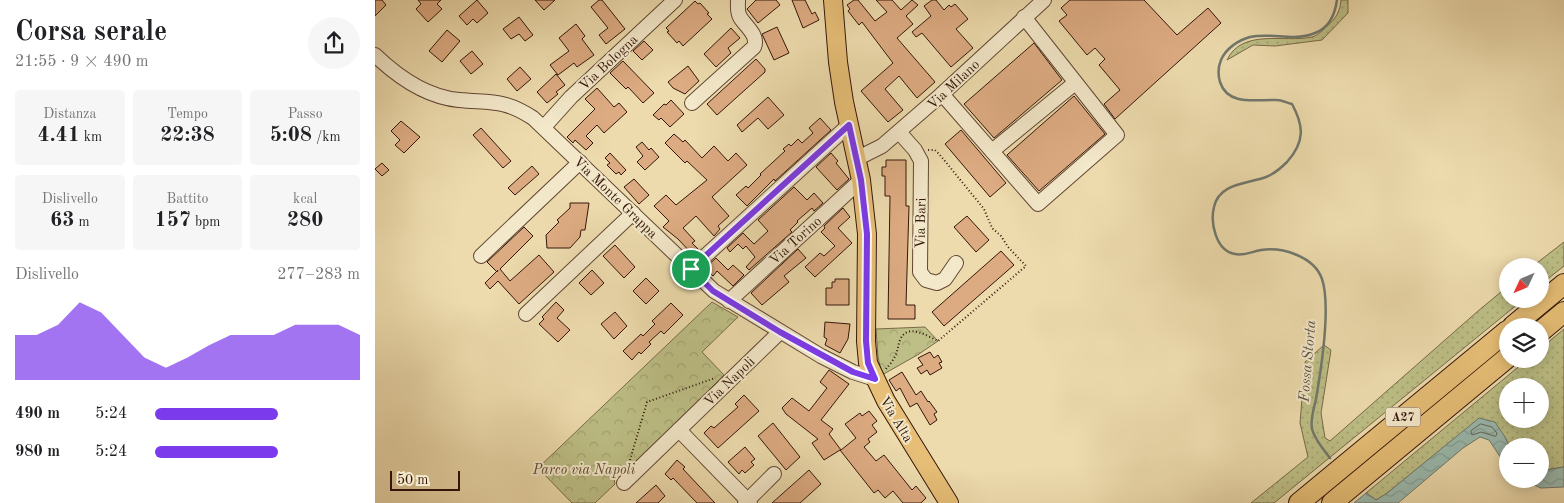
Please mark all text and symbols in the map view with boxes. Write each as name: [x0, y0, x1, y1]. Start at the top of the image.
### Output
button: share: [308, 17, 360, 69]
text: Corsa serale: [15, 19, 167, 47]
street label: Via Bologna: [577, 32, 641, 93]
text: 21:55 · 9 × 490 m: [15, 54, 148, 70]
street label: Via Milano: [925, 57, 982, 112]
text: Distanza: [43, 107, 96, 121]
text: Tempo: [167, 107, 208, 121]
text: Passo: [288, 107, 323, 121]
text: 4.41: [37, 125, 80, 146]
text: 22:38: [160, 125, 215, 146]
text: 5:08: [270, 125, 312, 146]
text: km: [80, 130, 102, 144]
text: /km: [312, 130, 341, 144]
street label: Via Monte Grappa: [571, 154, 660, 241]
text: Dislivello: [42, 192, 98, 206]
text: Battito: [166, 192, 208, 206]
text: kcal: [293, 192, 317, 206]
street label: Via Bari: [914, 197, 928, 249]
text: 63: [50, 210, 74, 231]
text: 157: [154, 210, 191, 231]
text: 280: [287, 210, 323, 231]
street label: Via Torino: [767, 214, 824, 268]
text: m: [74, 215, 90, 229]
text: bpm: [191, 215, 221, 229]
pin: [670, 248, 712, 290]
icon: arrive: [677, 255, 705, 283]
north arrow: [1499, 258, 1549, 308]
map controls: [1499, 258, 1549, 488]
text: Dislivello: [15, 267, 79, 283]
text: 277–283 m: [277, 267, 360, 283]
button: layers: [1499, 318, 1549, 368]
water label: Fossa Storta: [1297, 319, 1320, 404]
street label: Via Napoli: [702, 354, 758, 409]
button: +: [1499, 378, 1549, 428]
street label: Via Alta: [877, 394, 915, 445]
text: 490 m: [15, 406, 60, 422]
text: 5:24: [95, 406, 127, 422]
road number: A27: [1385, 408, 1421, 427]
button: −: [1499, 438, 1549, 488]
text: 980 m: [15, 444, 60, 460]
text: 5:24: [95, 444, 127, 460]
park label: Parco via Napoli: [532, 463, 636, 478]
scale bar: [390, 468, 460, 491]
text: 50 m: [397, 473, 428, 487]

